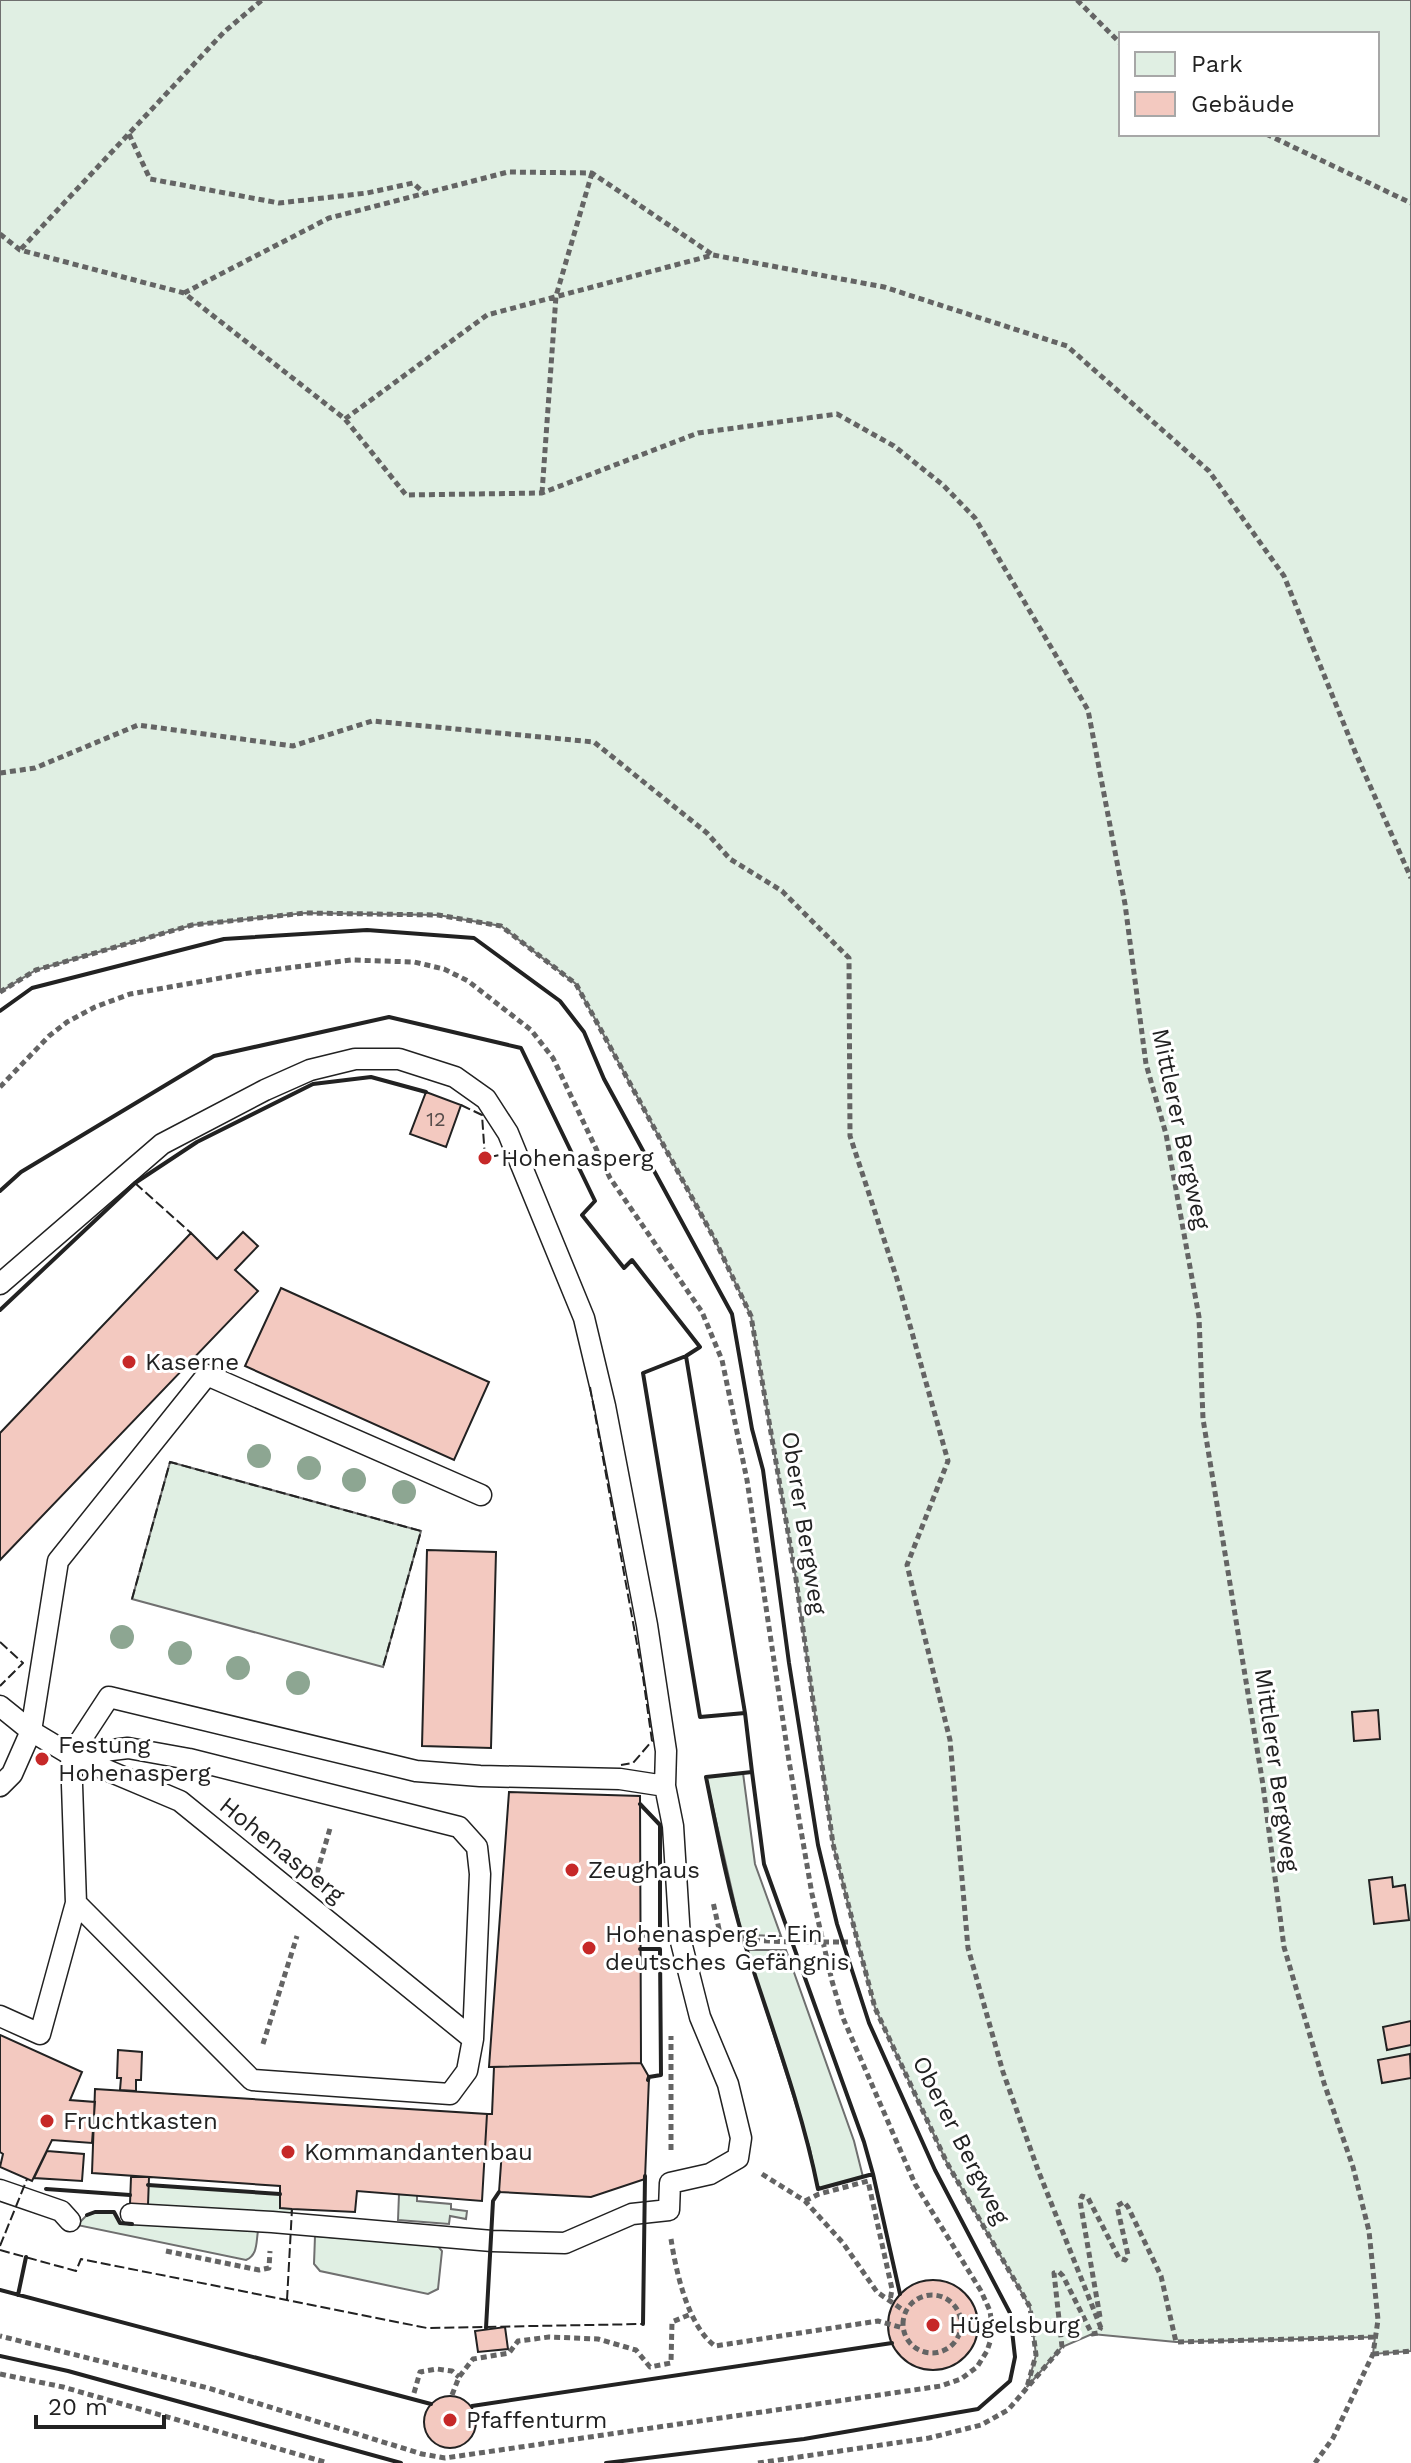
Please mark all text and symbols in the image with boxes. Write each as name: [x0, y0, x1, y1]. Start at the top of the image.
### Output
legend: [1119, 32, 1379, 136]
text: Park: [1191, 50, 1243, 78]
text: Gebäude: [1191, 90, 1295, 118]
street label: Mittlerer Bergweg: [1146, 1026, 1216, 1232]
house number: 12: [426, 1107, 446, 1131]
place label: Hohenasperg: [501, 1144, 654, 1172]
marker: Hohenasperg: [476, 1149, 494, 1167]
place label: Kaserne: [145, 1348, 239, 1376]
marker: Kaserne: [120, 1353, 138, 1371]
street label: Oberer Bergweg: [776, 1429, 832, 1617]
street label: Mittlerer Bergweg: [1249, 1667, 1305, 1874]
place label: Festung Hohenasperg: [58, 1731, 211, 1787]
marker: Festung Hohenasperg: [33, 1750, 51, 1768]
street label: Hohenasperg: [214, 1791, 350, 1909]
place label: Zeughaus: [588, 1856, 700, 1884]
marker: Zeughaus: [563, 1861, 581, 1879]
place label: Hohenasperg - Ein deutsches Gefängnis: [605, 1920, 849, 1976]
marker: Hohenasperg - Ein deutsches Gefängnis: [580, 1939, 598, 1957]
street label: Oberer Bergweg: [907, 2051, 1016, 2229]
place label: Fruchtkasten: [63, 2107, 218, 2135]
marker: Fruchtkasten: [38, 2112, 56, 2130]
place label: Kommandantenbau: [304, 2138, 533, 2166]
marker: Kommandantenbau: [279, 2143, 297, 2161]
place label: Hügelsburg: [949, 2311, 1080, 2339]
marker: Hügelsburg: [924, 2316, 942, 2334]
scale bar: [36, 2379, 164, 2429]
text: 20 m: [48, 2393, 108, 2421]
place label: Pfaffenturm: [466, 2406, 607, 2434]
marker: Pfaffenturm: [441, 2411, 459, 2429]

